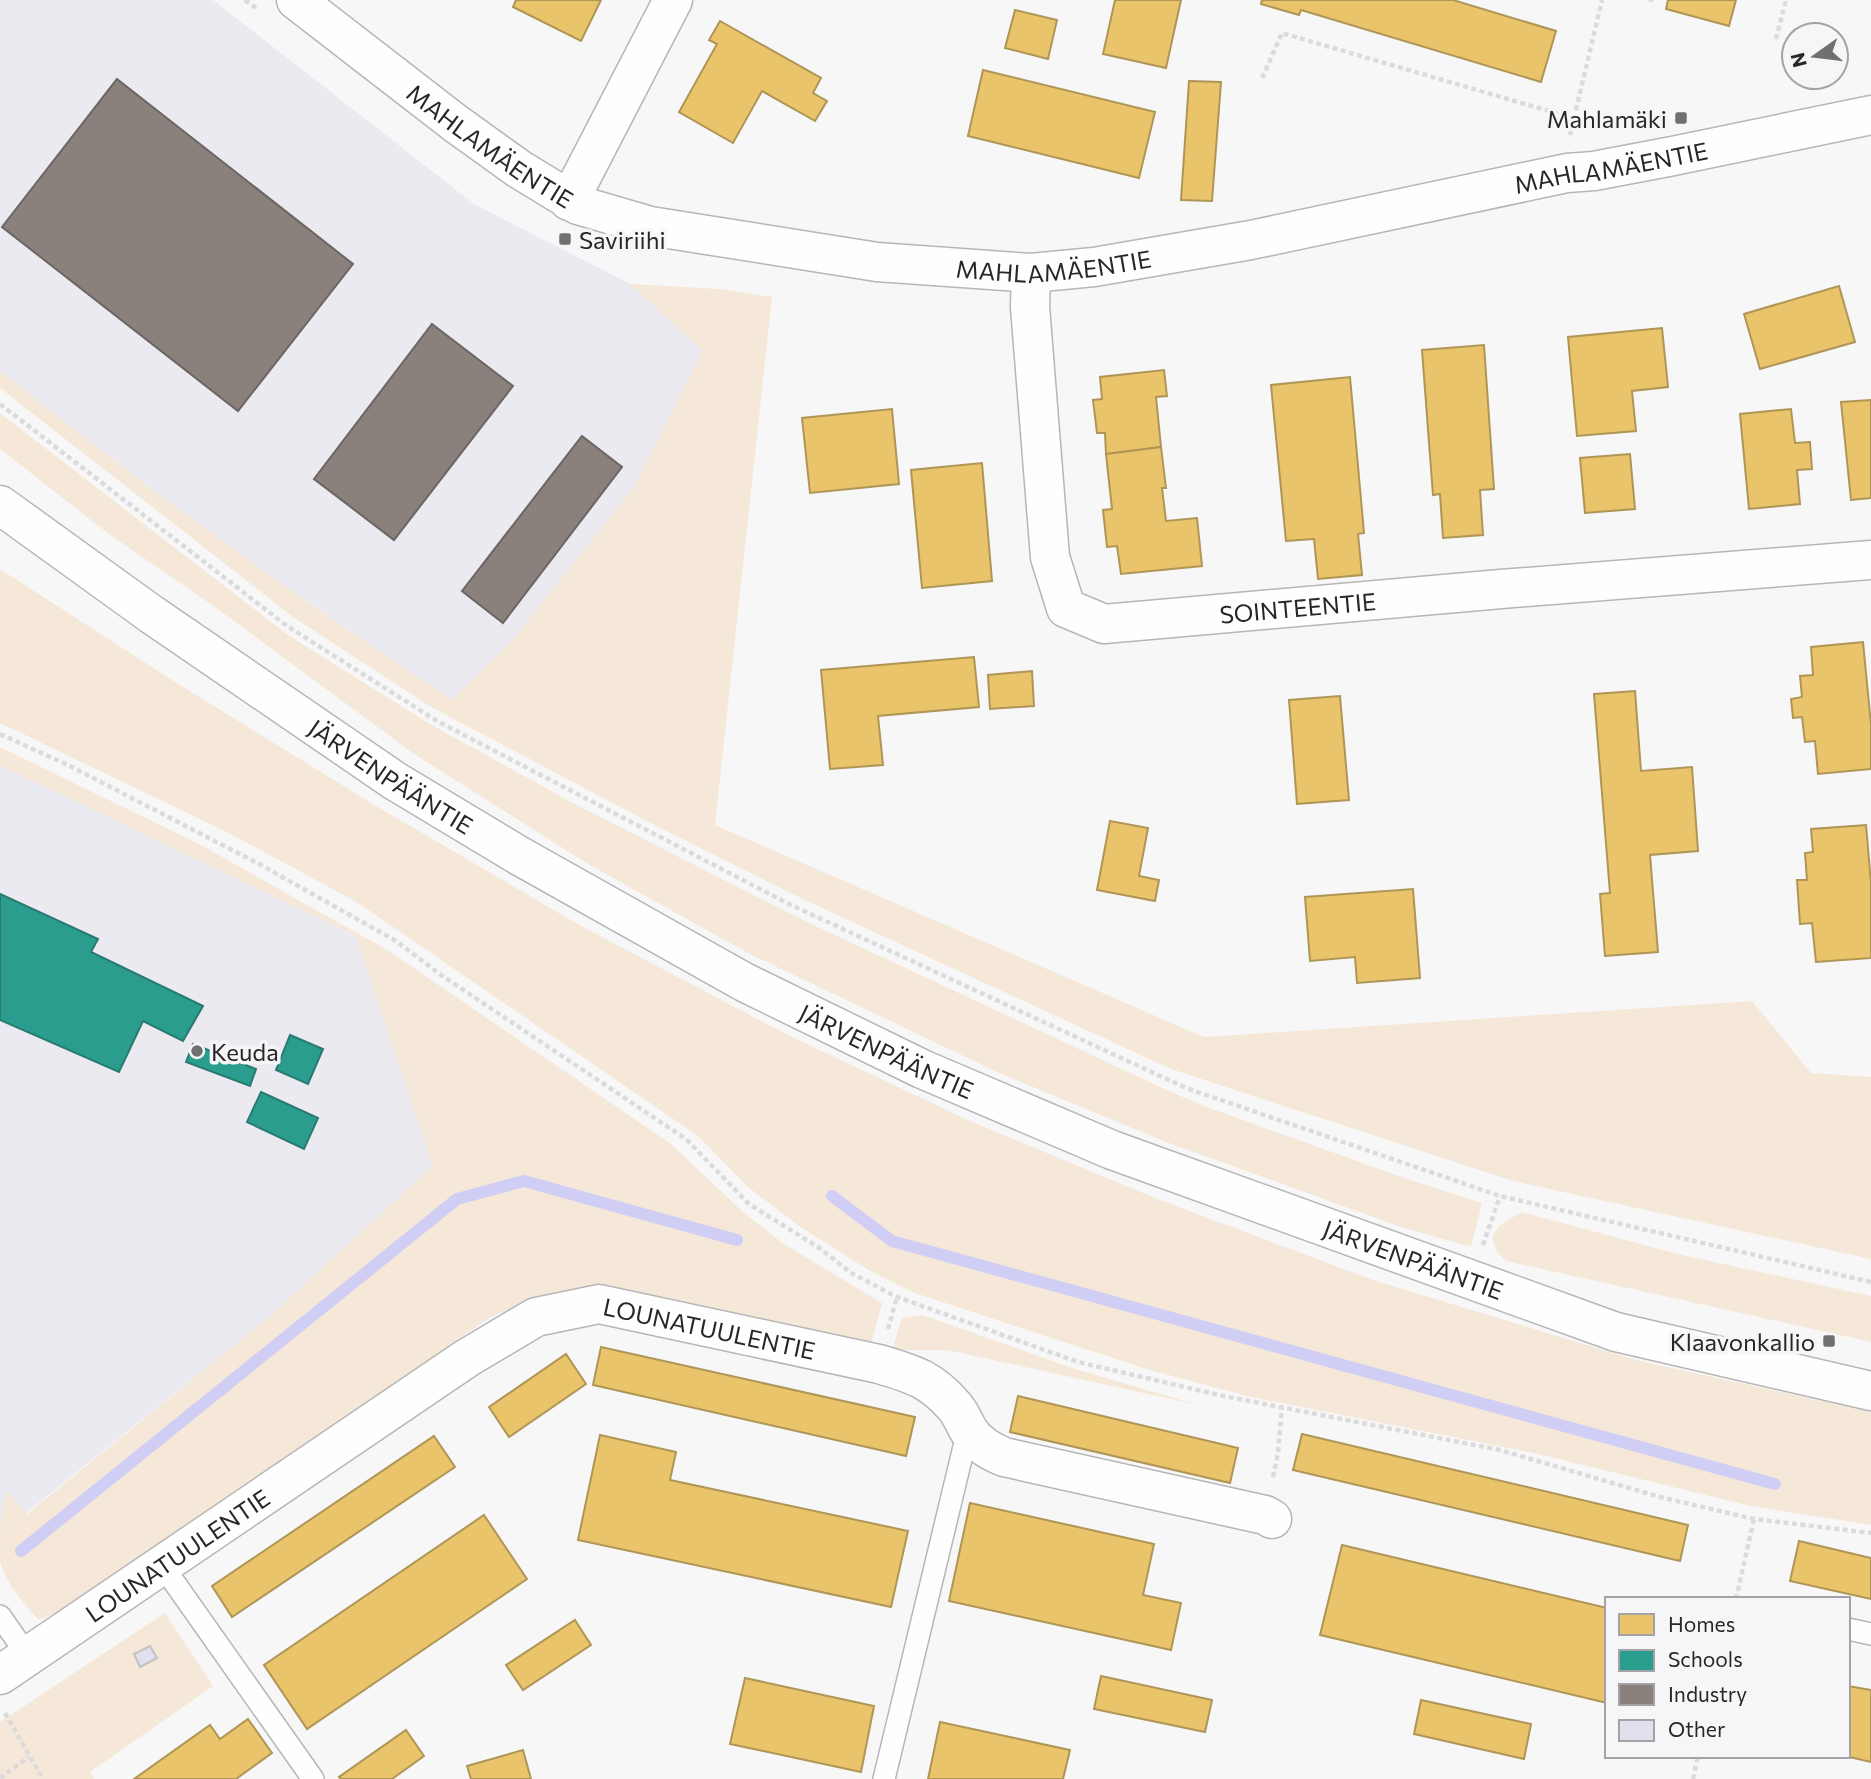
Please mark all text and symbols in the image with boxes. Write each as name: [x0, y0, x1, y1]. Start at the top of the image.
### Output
north arrow: [1780, 21, 1850, 91]
text: N: [1785, 51, 1811, 70]
street label: MAHLAMÄENTIE: [402, 77, 579, 213]
place label: Mahlamäki: [1547, 104, 1667, 133]
marker: Mahlamäki: [1673, 110, 1689, 126]
street label: MAHLAMÄENTIE: [1511, 135, 1710, 198]
place label: Saviriihi: [579, 225, 666, 254]
marker: Saviriihi: [557, 231, 573, 247]
street label: MAHLAMÄENTIE: [955, 243, 1153, 288]
street label: SOINTEENTIE: [1218, 586, 1377, 628]
street label: JÄRVENPÄÄNTIE: [304, 712, 479, 839]
street label: JÄRVENPÄÄNTIE: [795, 997, 978, 1104]
place label: Keuda: [211, 1037, 279, 1066]
marker: Keuda: [189, 1043, 205, 1059]
street label: JÄRVENPÄÄNTIE: [1320, 1213, 1508, 1305]
street label: LOUNATUULENTIE: [601, 1291, 818, 1364]
place label: Klaavonkallio: [1670, 1327, 1815, 1356]
marker: Klaavonkallio: [1821, 1333, 1837, 1349]
street label: LOUNATUULENTIE: [80, 1482, 275, 1627]
legend: [1605, 1597, 1850, 1758]
text: Homes: [1668, 1611, 1735, 1636]
text: Schools: [1668, 1646, 1743, 1671]
text: Industry: [1668, 1681, 1747, 1706]
text: Other: [1668, 1716, 1725, 1741]

